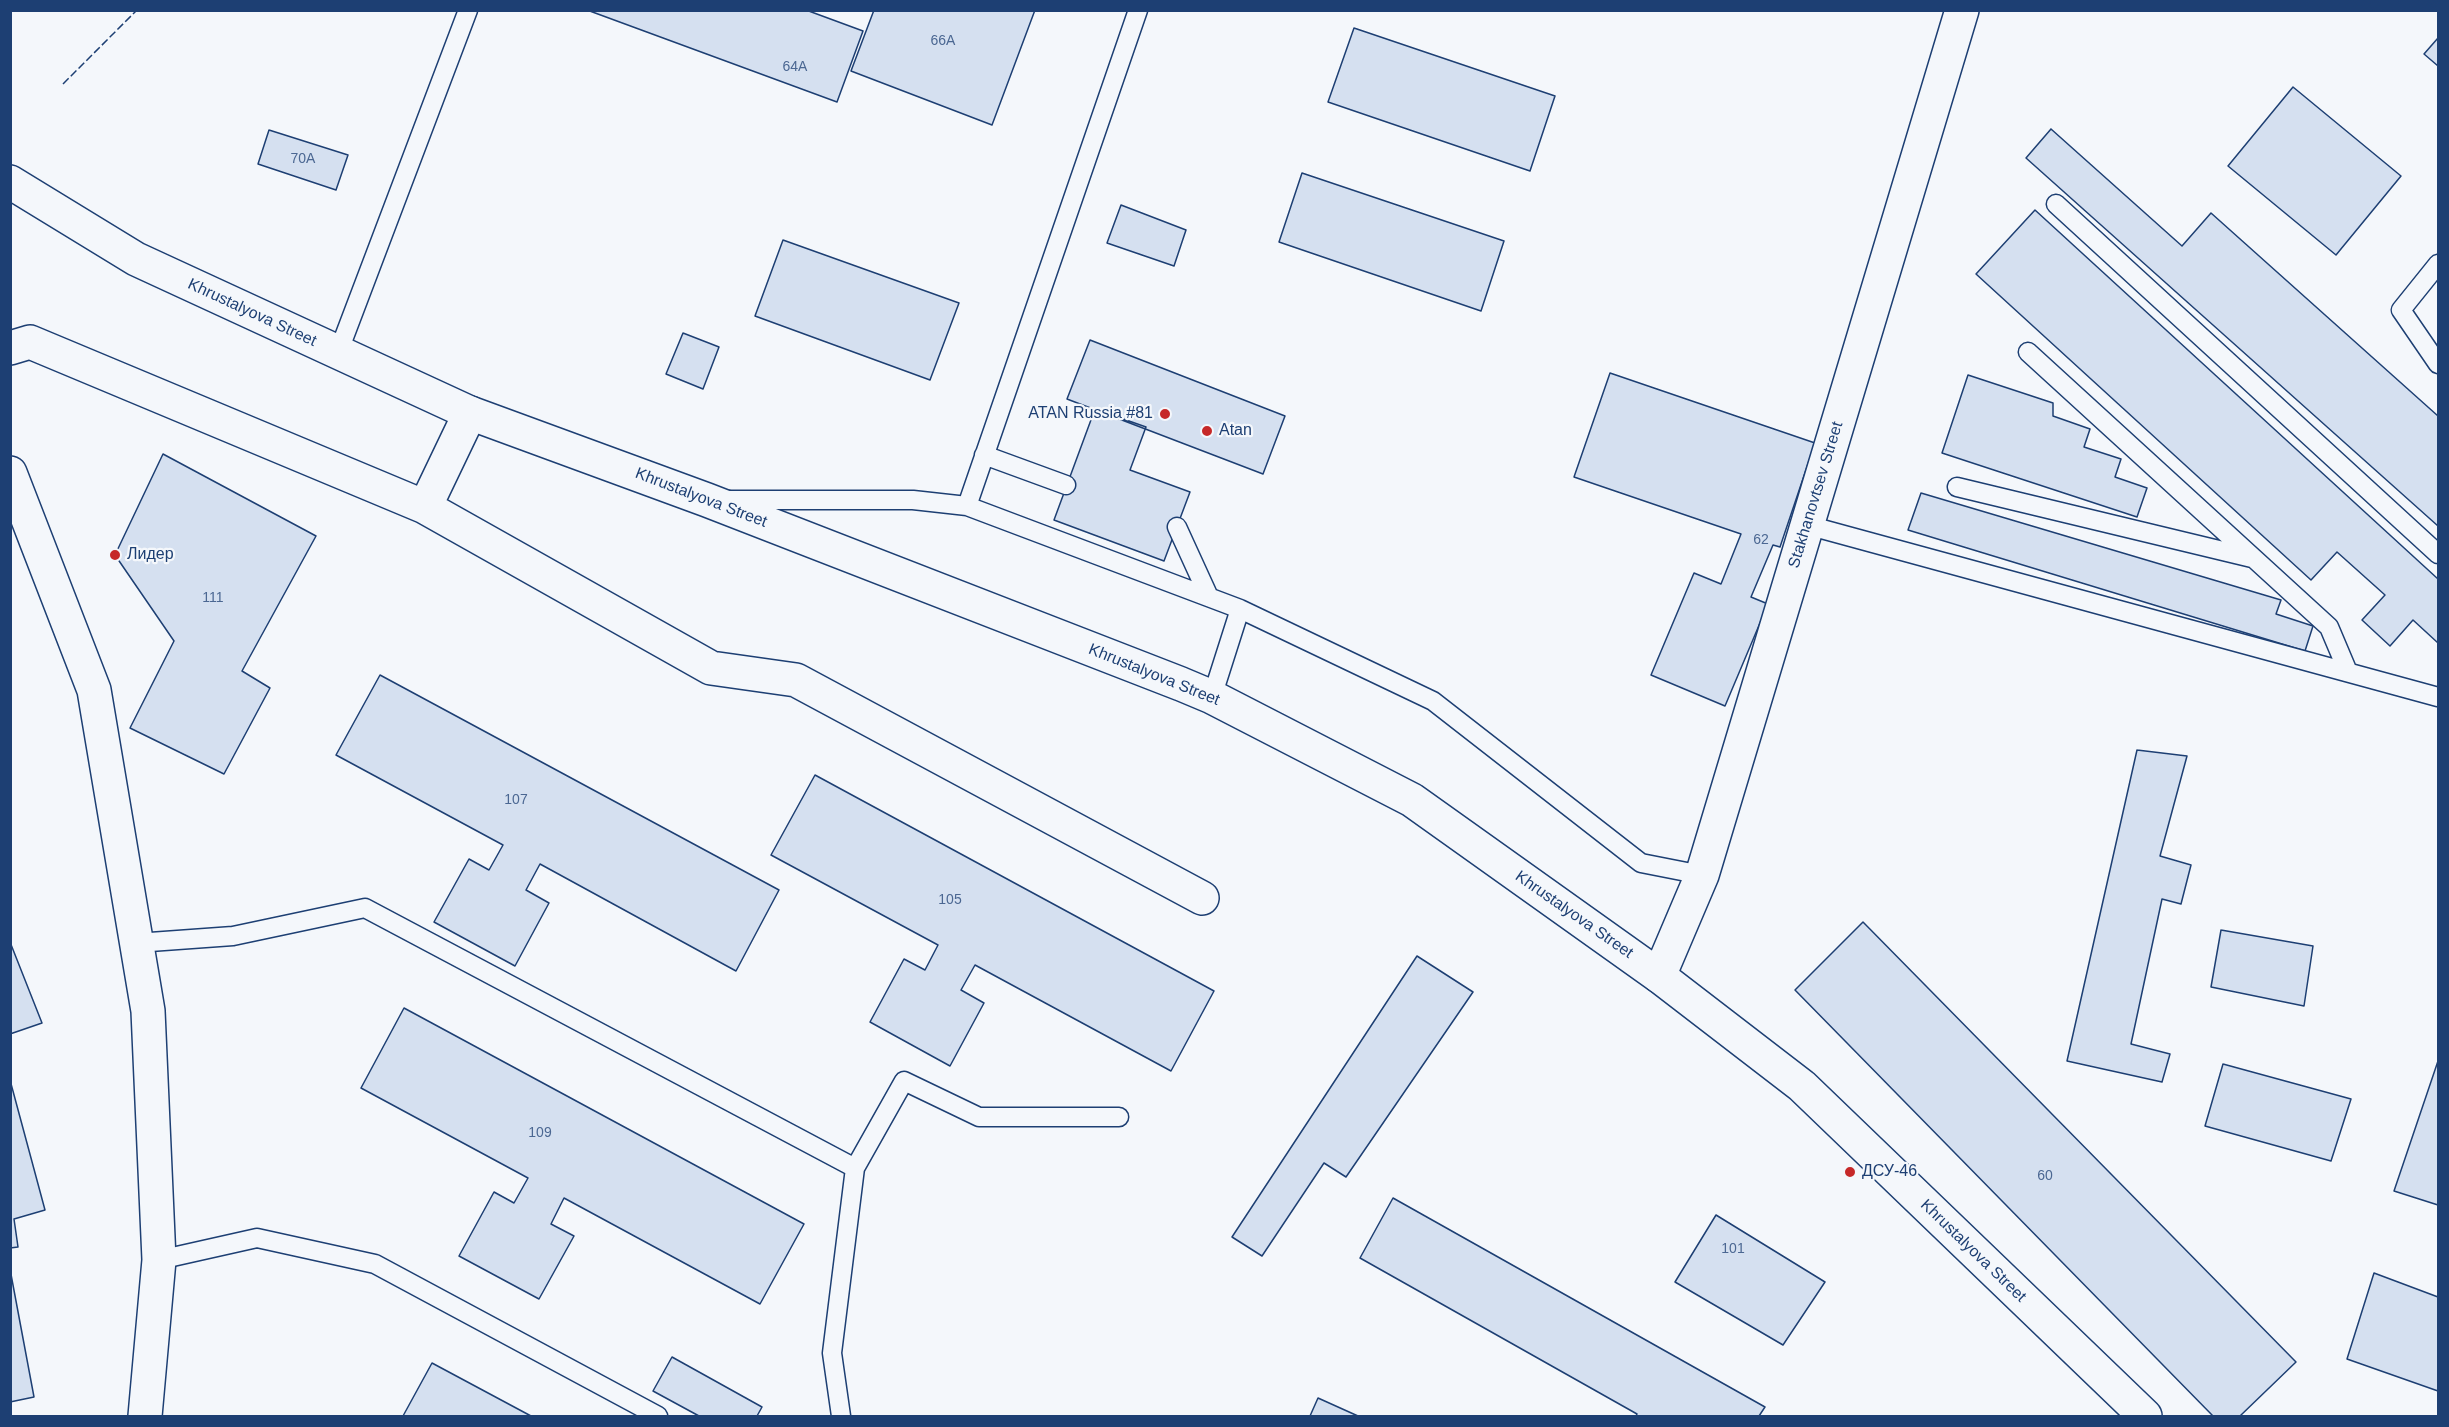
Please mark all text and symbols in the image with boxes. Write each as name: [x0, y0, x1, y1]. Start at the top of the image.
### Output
house number: 66А: [931, 33, 955, 49]
house number: 64А: [783, 59, 807, 75]
house number: 70А: [291, 151, 315, 167]
street label: Khrustalyova Street: [185, 275, 319, 351]
place label: ATAN Russia #81: [1028, 404, 1153, 424]
marker: ATAN Russia #81: [1158, 407, 1172, 421]
street label: Stakhanovtsev Street: [1785, 419, 1847, 571]
place label: Atan: [1219, 421, 1252, 441]
marker: Atan: [1200, 424, 1214, 438]
street label: Khrustalyova Street: [632, 464, 770, 532]
house number: 62: [1753, 532, 1769, 548]
place label: Лидер: [127, 545, 174, 565]
marker: Лидер: [108, 548, 122, 562]
house number: 111: [202, 590, 224, 606]
street label: Khrustalyova Street: [1086, 640, 1222, 710]
house number: 107: [504, 792, 528, 808]
street label: Khrustalyova Street: [1511, 867, 1637, 963]
house number: 105: [938, 892, 962, 908]
house number: 109: [528, 1125, 552, 1141]
place label: ДСУ-46: [1862, 1162, 1917, 1182]
marker: ДСУ-46: [1843, 1165, 1857, 1179]
house number: 60: [2037, 1168, 2053, 1184]
street label: Khrustalyova Street: [1916, 1196, 2030, 1306]
house number: 101: [1721, 1241, 1745, 1257]

